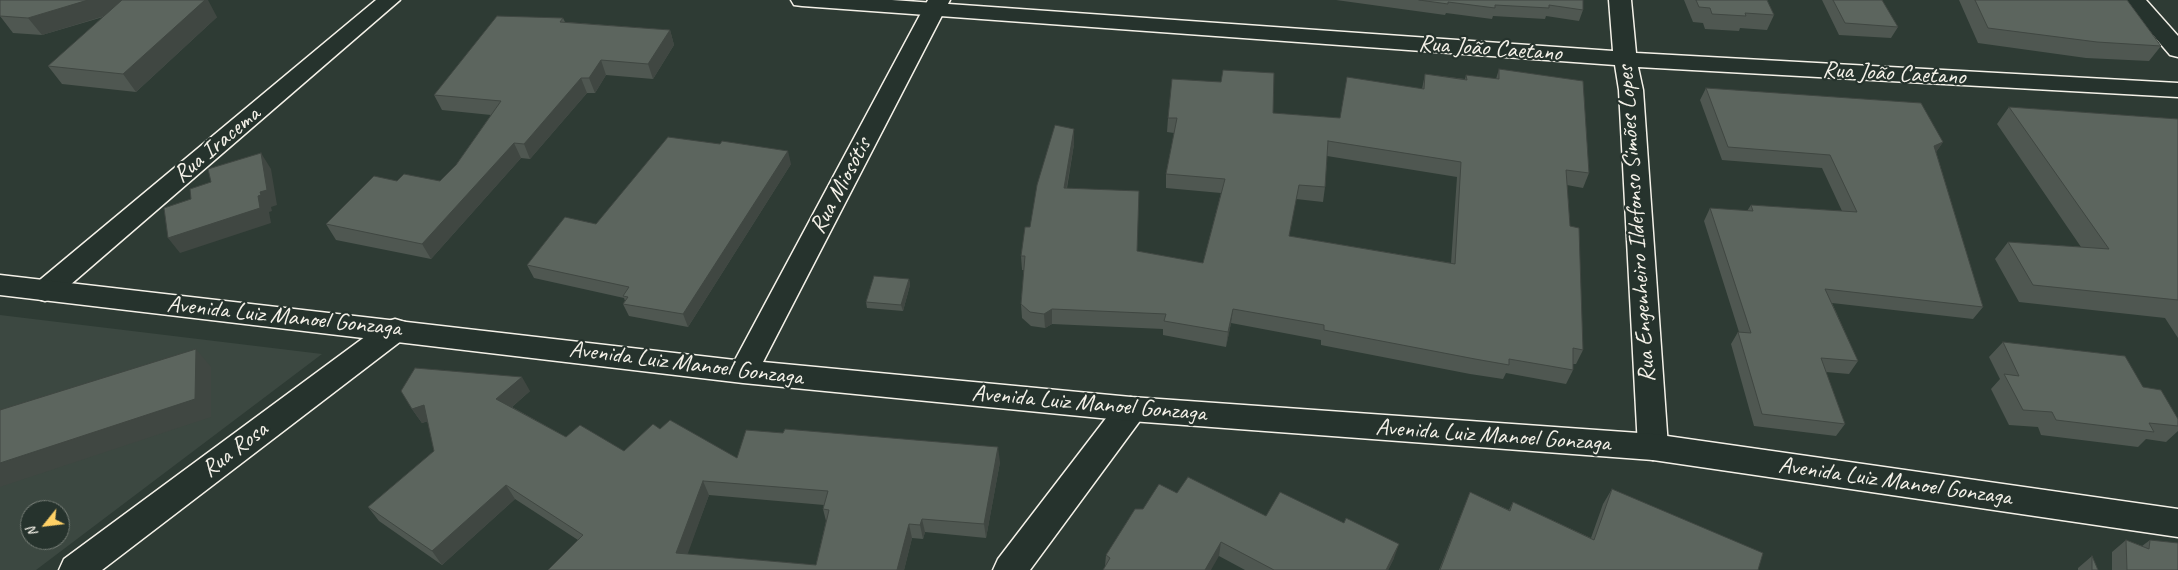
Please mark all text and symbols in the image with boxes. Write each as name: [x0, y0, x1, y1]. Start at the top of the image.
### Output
street label: Rua João Caetano: [1417, 30, 1563, 68]
street label: Rua João Caetano: [1822, 56, 1966, 92]
street label: Rua Engenheiro Ildefonso Simões Lopes: [1612, 65, 1662, 383]
street label: Rua Iracema: [168, 100, 266, 190]
street label: Rua Miosótis: [804, 133, 878, 239]
street label: Avenida Luiz Manoel Gonzaga: [166, 290, 402, 344]
street label: Avenida Luiz Manoel Gonzaga: [567, 335, 805, 393]
street label: Avenida Luiz Manoel Gonzaga: [971, 379, 1207, 429]
street label: Avenida Luiz Manoel Gonzaga: [1375, 413, 1611, 459]
street label: Rua Rosa: [196, 416, 274, 484]
street label: Avenida Luiz Manoel Gonzaga: [1777, 451, 2013, 513]
north arrow: [20, 500, 70, 550]
text: N: [23, 524, 42, 540]

